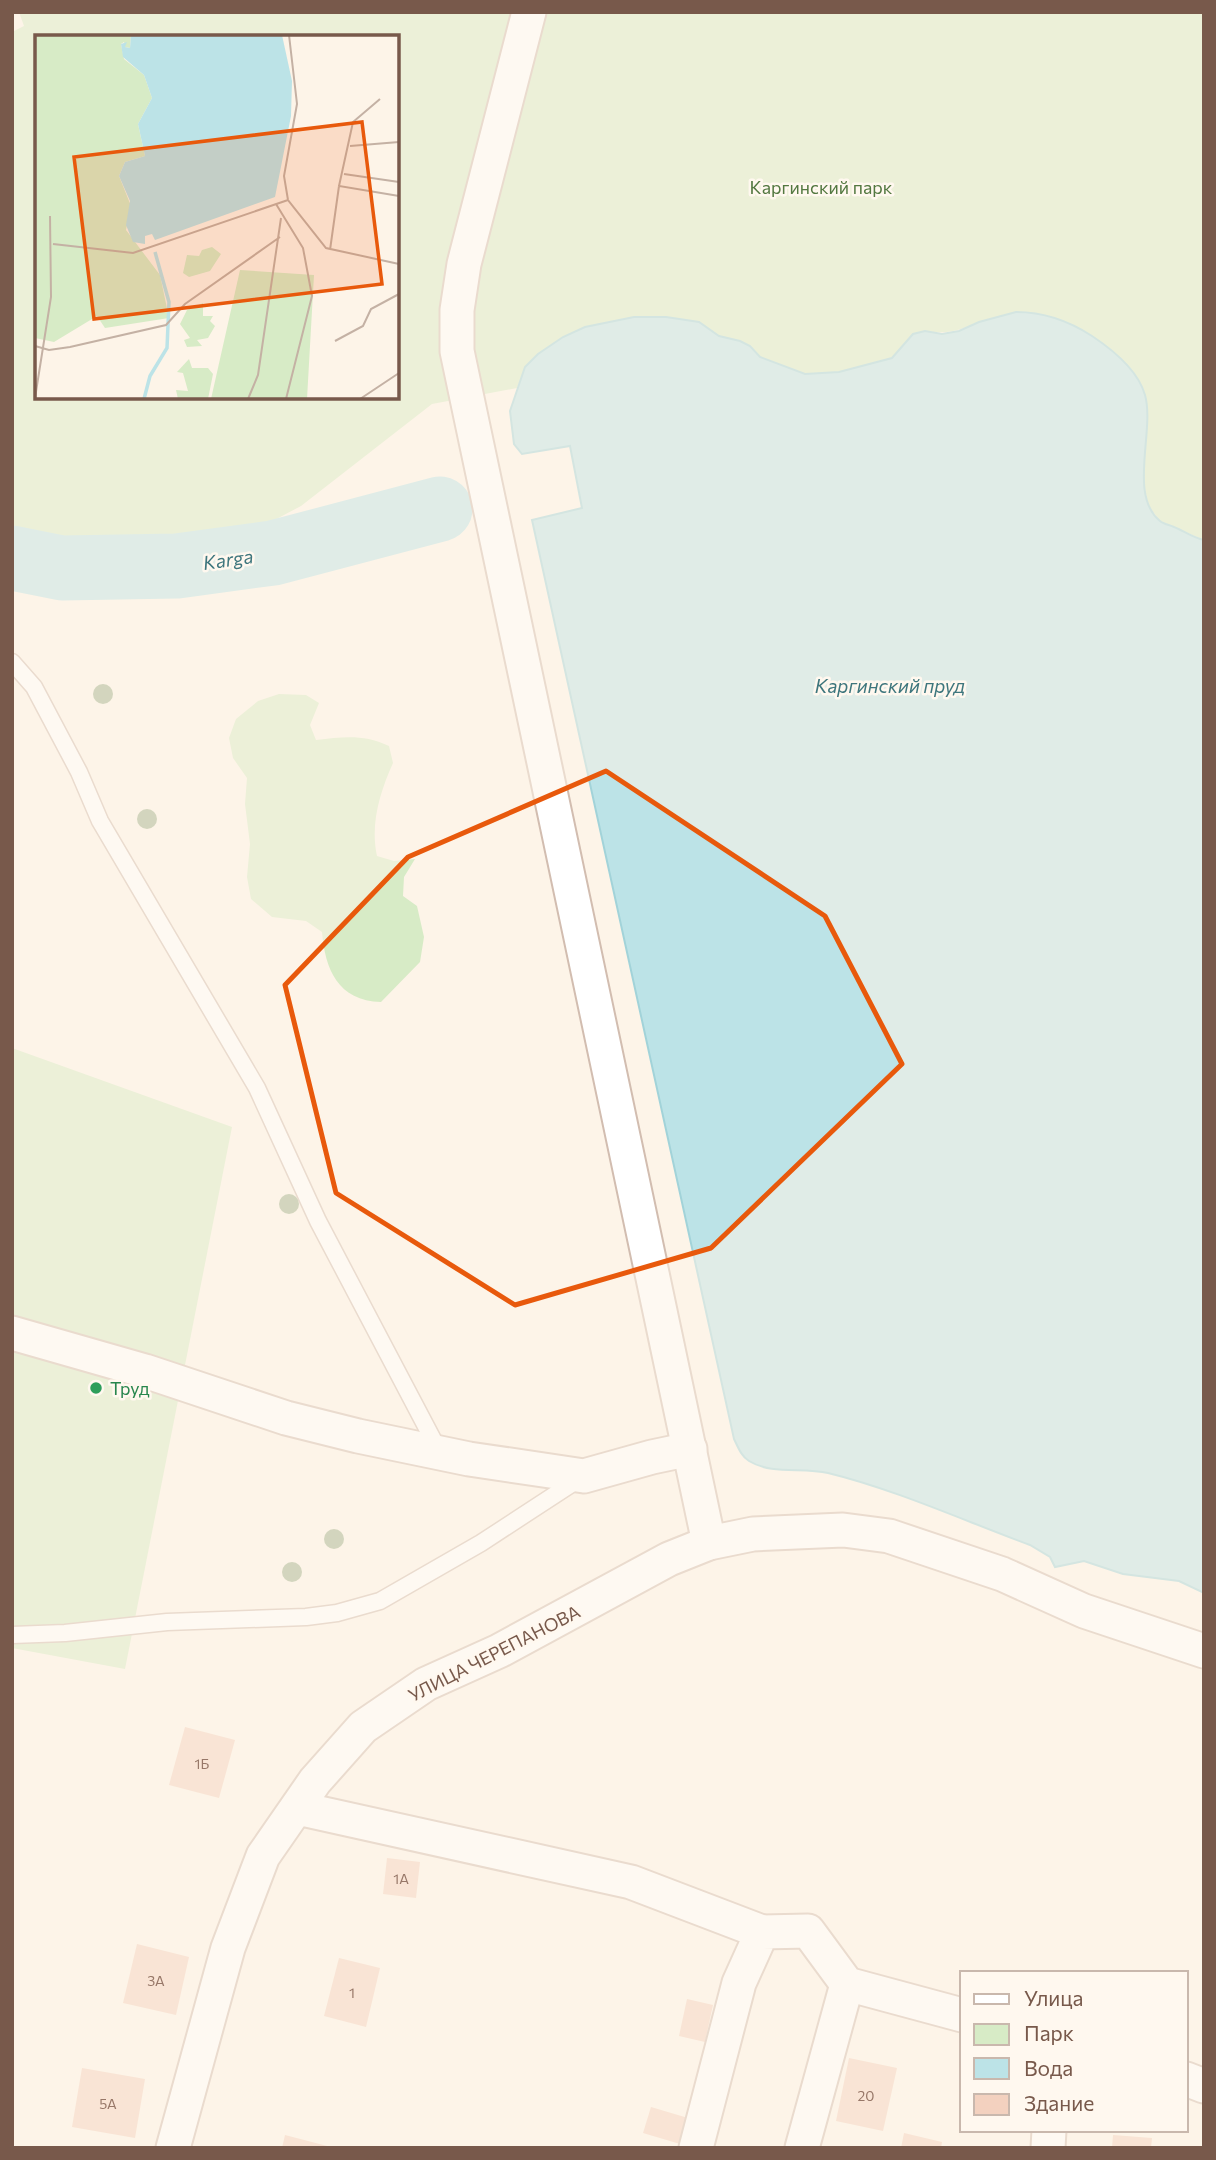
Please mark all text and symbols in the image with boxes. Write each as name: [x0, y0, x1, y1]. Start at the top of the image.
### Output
inset map: [35, 35, 399, 399]
park label: Каргинский парк: [750, 176, 893, 198]
water label: Karga: [201, 544, 255, 574]
water label: Каргинский пруд: [815, 674, 965, 697]
place label: Труд: [110, 1377, 150, 1399]
marker: Труд: [88, 1380, 104, 1396]
street label: УЛИЦА ЧЕРЕПАНОВА: [404, 1600, 584, 1706]
house number: 1Б: [195, 1755, 210, 1772]
house number: 1А: [393, 1870, 409, 1887]
legend: [960, 1971, 1188, 2132]
house number: 3А: [147, 1972, 165, 1989]
house number: 1: [349, 1984, 355, 2001]
text: Улица: [1024, 1985, 1083, 2010]
text: Парк: [1024, 2020, 1074, 2045]
text: Вода: [1024, 2055, 1073, 2080]
house number: 20: [858, 2087, 874, 2104]
text: Здание: [1024, 2090, 1094, 2115]
house number: 5А: [99, 2095, 117, 2112]

